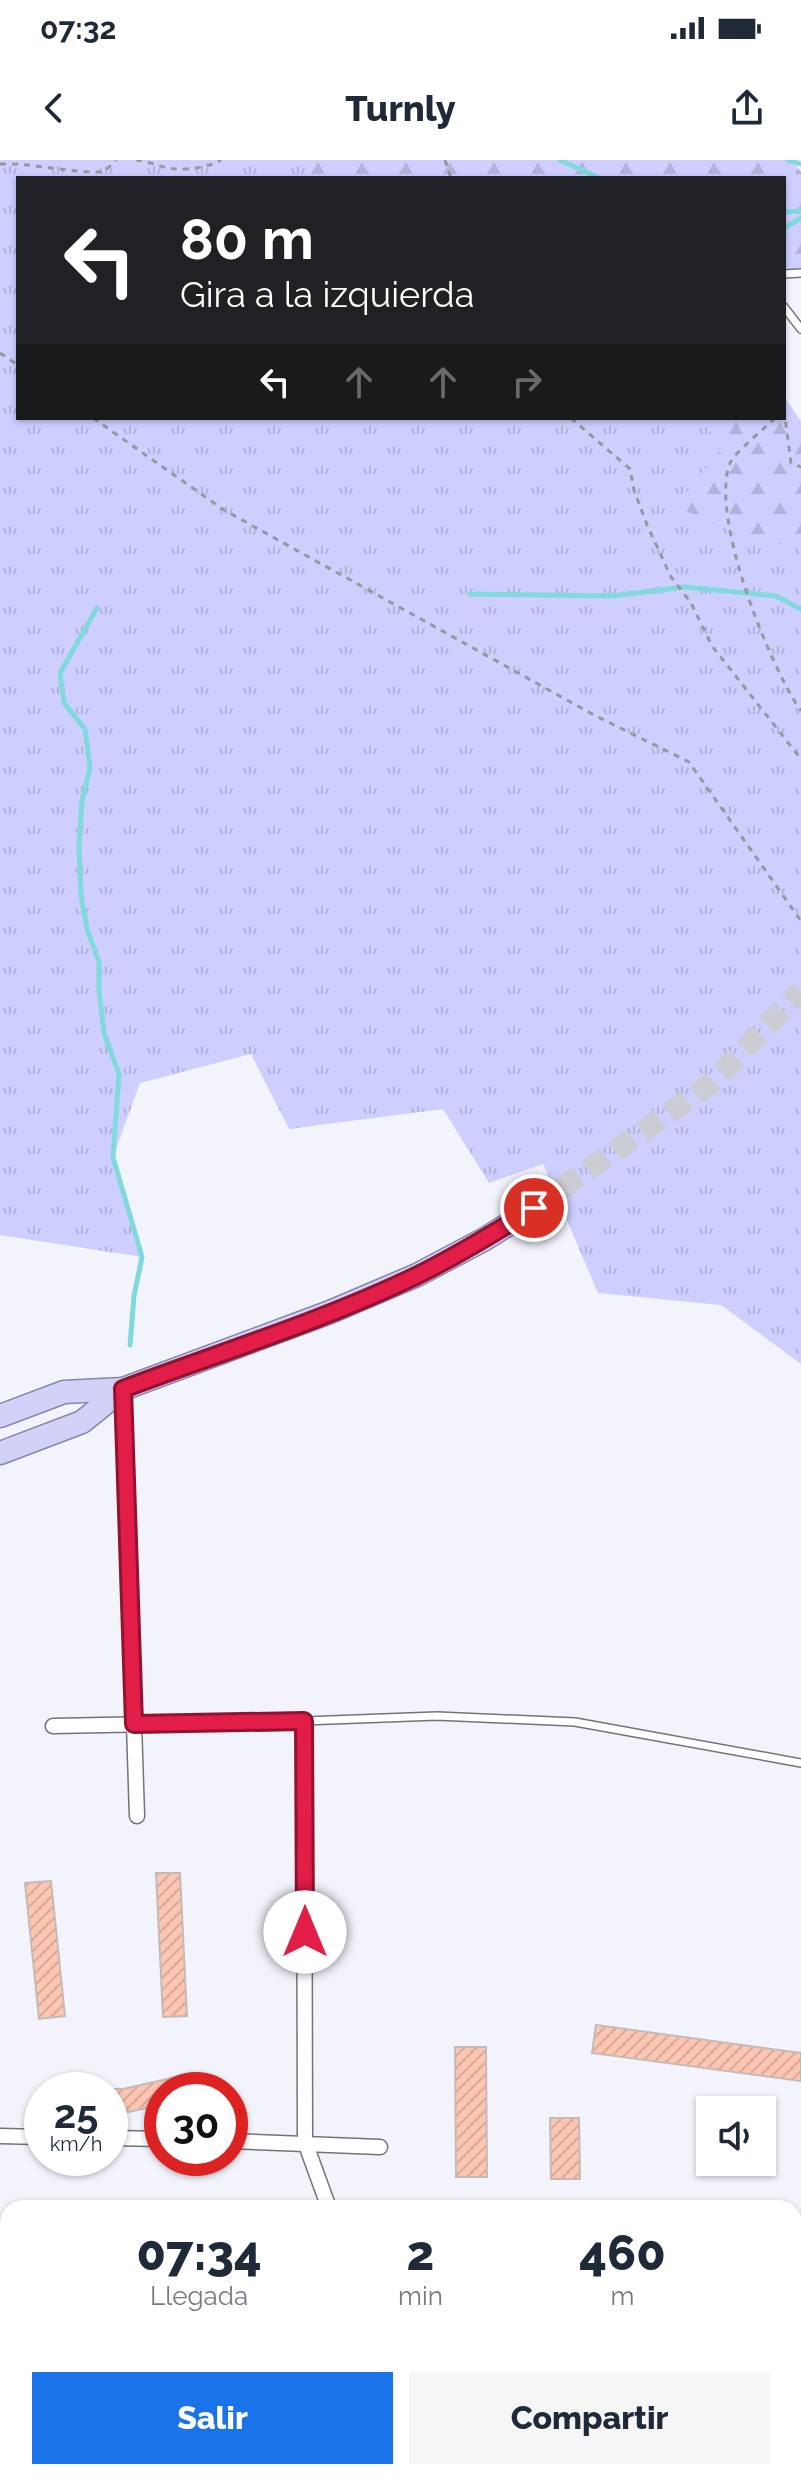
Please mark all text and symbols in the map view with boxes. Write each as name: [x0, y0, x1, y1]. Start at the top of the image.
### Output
text: 07:32: [40, 11, 116, 46]
icon: back: [32, 86, 76, 130]
icon: share: [725, 86, 769, 130]
text: Turnly: [345, 87, 456, 129]
text: 80 m: [180, 206, 314, 272]
icon: left: [48, 208, 152, 312]
text: Gira a la izquierda: [180, 273, 474, 315]
icon: left: [253, 360, 297, 404]
icon: ahead: [337, 360, 381, 404]
icon: ahead: [421, 360, 465, 404]
icon: right: [505, 360, 549, 404]
pin: [500, 1174, 568, 1242]
icon: arrive: [512, 1186, 556, 1230]
position arrow: [263, 1890, 347, 1974]
speed limit sign: 30: [144, 2072, 248, 2176]
text: 25: [54, 2090, 98, 2137]
map controls: [696, 2096, 776, 2176]
button: sound: [696, 2096, 776, 2176]
text: km/h: [50, 2132, 102, 2156]
text: 07:34: [136, 2225, 262, 2281]
text: 2: [407, 2225, 434, 2281]
text: 460: [579, 2225, 666, 2281]
text: Llegada: [150, 2281, 248, 2311]
text: min: [398, 2281, 443, 2311]
text: m: [610, 2281, 634, 2311]
button: Salir: [32, 2372, 393, 2464]
button: Compartir: [409, 2372, 770, 2464]

